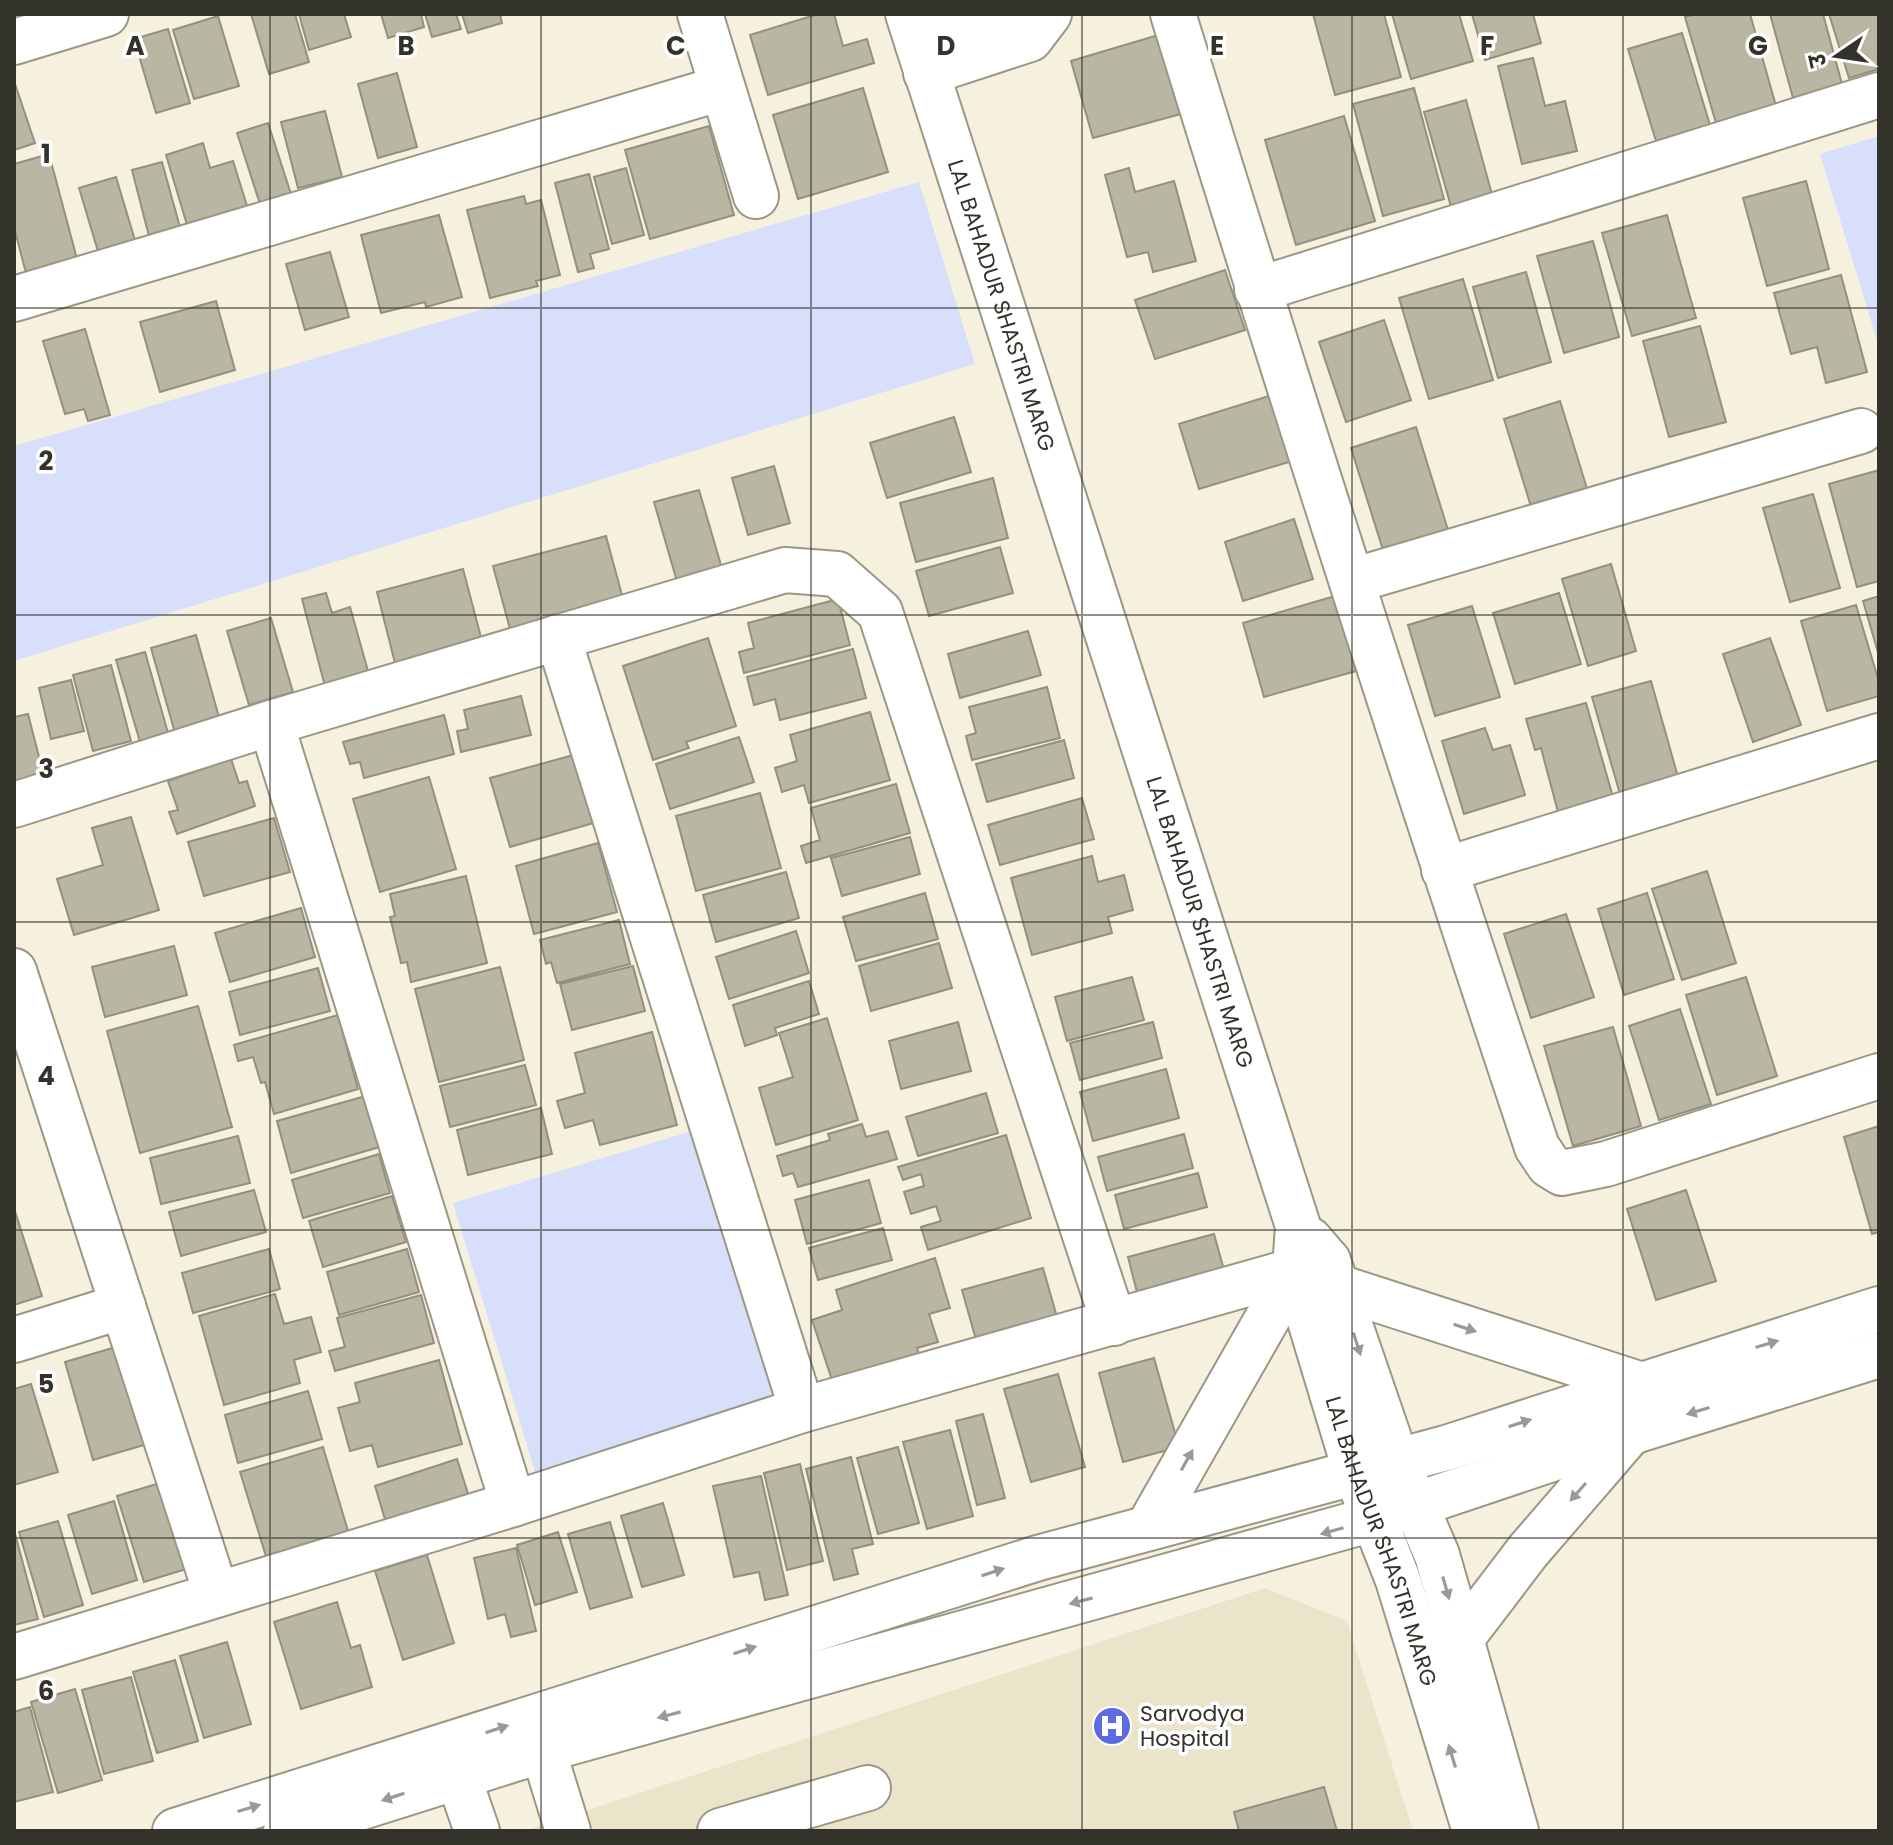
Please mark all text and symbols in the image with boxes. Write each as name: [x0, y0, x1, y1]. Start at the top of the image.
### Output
north arrow: [1797, 16, 1877, 96]
text: A: [125, 28, 145, 64]
text: B: [397, 28, 415, 64]
text: C: [666, 28, 686, 64]
text: D: [937, 28, 956, 64]
text: E: [1210, 28, 1224, 64]
text: F: [1480, 28, 1494, 64]
text: G: [1748, 28, 1768, 64]
text: उ: [1801, 50, 1835, 71]
text: 1: [41, 136, 51, 172]
street label: LAL BAHADUR SHASTRI MARG: [940, 156, 1063, 455]
text: 2: [39, 443, 54, 479]
text: 3: [38, 751, 54, 787]
street label: LAL BAHADUR SHASTRI MARG: [1139, 772, 1262, 1072]
text: 4: [37, 1058, 55, 1094]
one-way arrow: [1453, 1323, 1477, 1335]
one-way arrow: [1351, 1332, 1363, 1356]
one-way arrow: [1756, 1337, 1780, 1350]
text: 5: [38, 1366, 54, 1402]
street label: LAL BAHADUR SHASTRI MARG: [1318, 1392, 1445, 1690]
one-way arrow: [1685, 1405, 1709, 1418]
one-way arrow: [1508, 1416, 1532, 1429]
one-way arrow: [1180, 1449, 1193, 1472]
one-way arrow: [1570, 1481, 1587, 1501]
one-way arrow: [1319, 1525, 1343, 1538]
one-way arrow: [981, 1565, 1005, 1578]
one-way arrow: [1440, 1576, 1453, 1600]
one-way arrow: [1069, 1595, 1093, 1608]
one-way arrow: [733, 1644, 757, 1656]
text: 6: [38, 1673, 54, 1709]
place label: Sarvodya Hospital: [1140, 1698, 1245, 1754]
hospital icon: Sarvodya Hospital: [1091, 1705, 1133, 1747]
one-way arrow: [656, 1709, 680, 1722]
one-way arrow: [485, 1722, 509, 1735]
one-way arrow: [1445, 1744, 1458, 1768]
one-way arrow: [381, 1791, 405, 1804]
one-way arrow: [238, 1801, 262, 1813]

